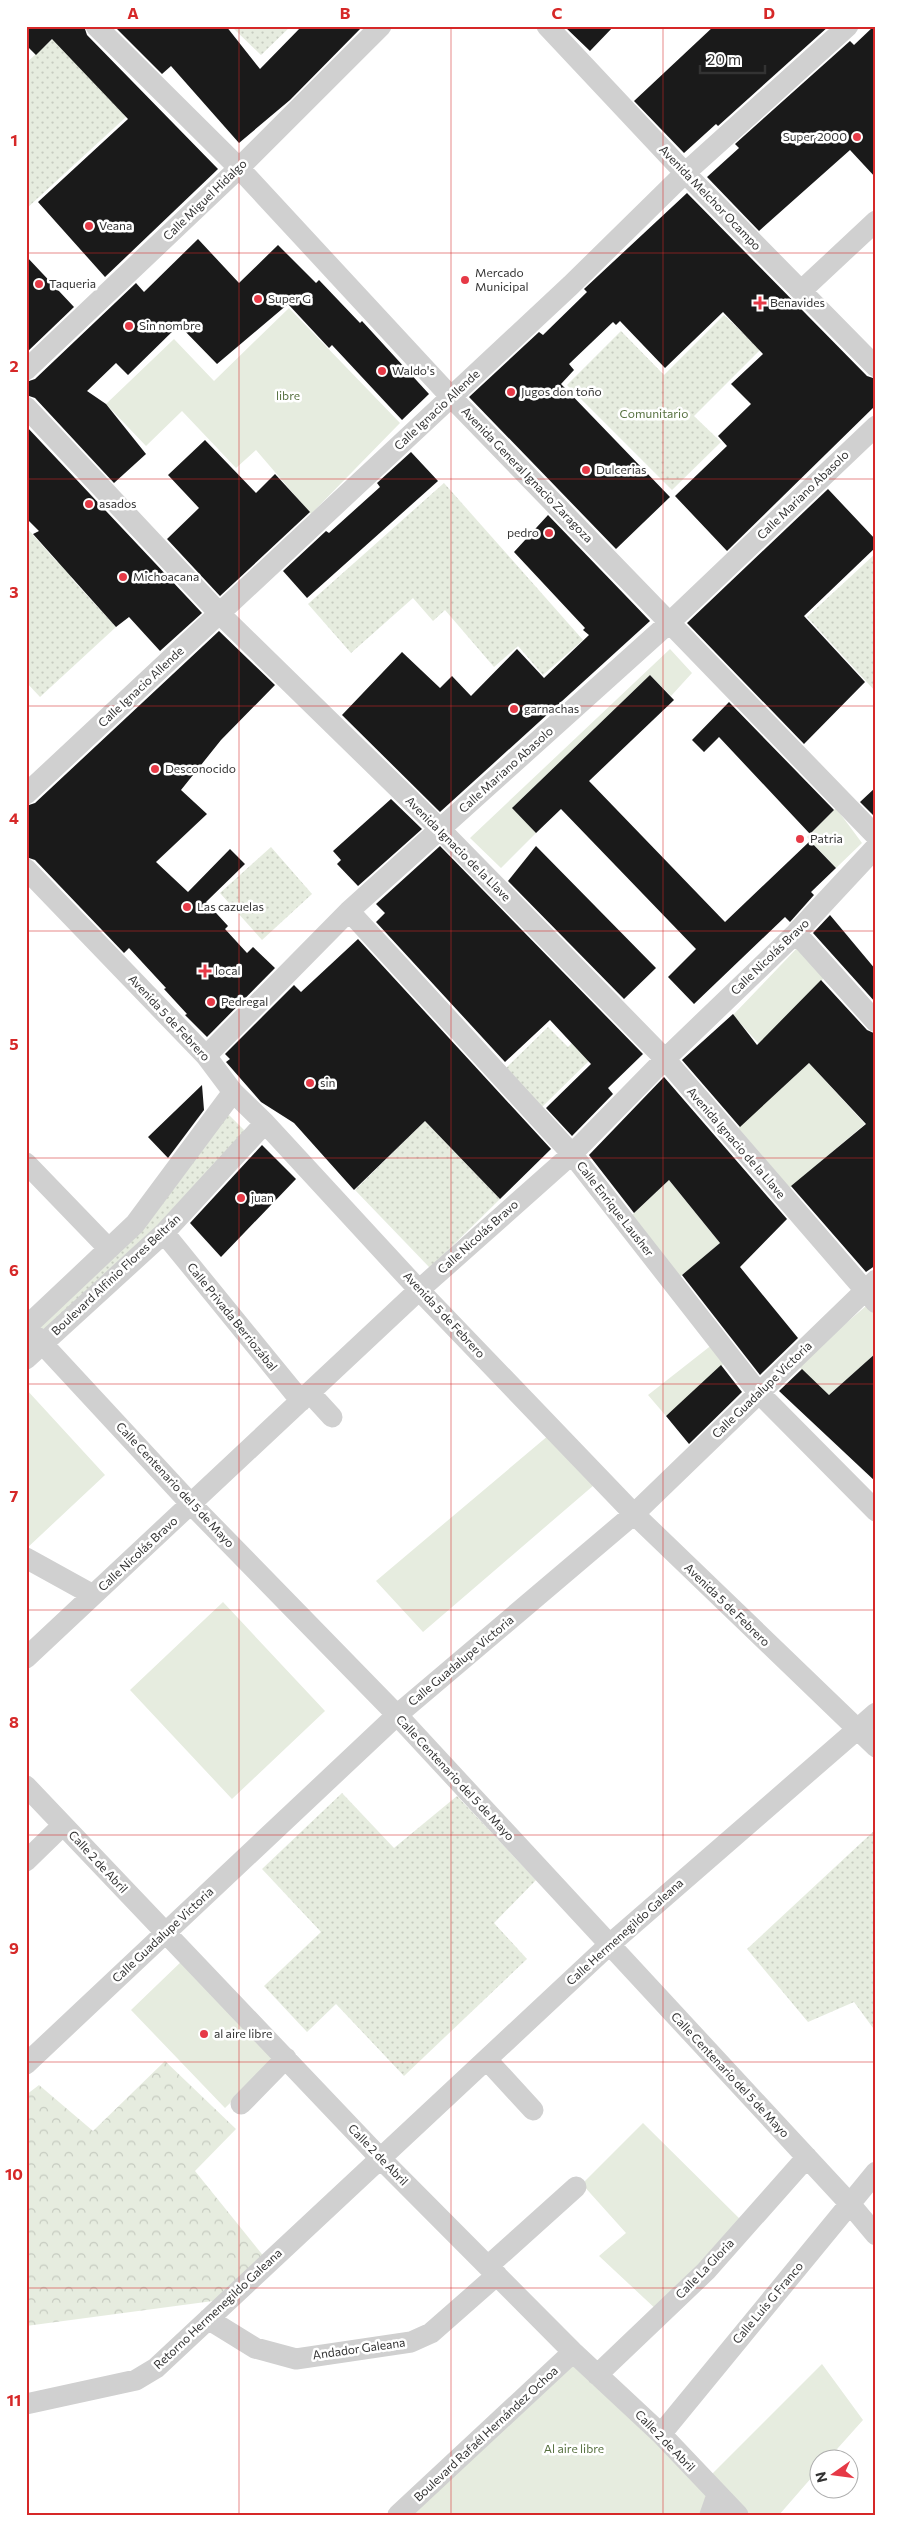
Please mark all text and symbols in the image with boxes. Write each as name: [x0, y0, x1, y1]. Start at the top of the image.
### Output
text: A: [127, 3, 139, 22]
text: B: [340, 3, 351, 22]
text: C: [552, 3, 563, 22]
text: D: [763, 3, 775, 22]
scale bar: [700, 42, 764, 74]
text: 20 m: [707, 50, 741, 68]
place label: Super 2000: [783, 129, 847, 143]
text: 1: [10, 130, 18, 149]
marker: Super 2000: [851, 131, 863, 143]
street label: Avenida Melchor Ocampo: [657, 142, 764, 253]
street label: Calle Miguel Hidalgo: [160, 156, 249, 243]
place label: Veana: [99, 218, 132, 232]
marker: Veana: [83, 220, 95, 232]
place label: Mercado Municipal: [475, 265, 529, 293]
marker: Mercado Municipal: [459, 274, 471, 286]
place label: Taqueria: [49, 276, 96, 290]
marker: Taqueria: [33, 278, 45, 290]
place label: Super G: [268, 291, 311, 305]
marker: Super G: [252, 293, 264, 305]
place label: Benavides: [770, 295, 825, 309]
marker: Benavides: [754, 297, 766, 309]
place label: Sin nombre: [139, 318, 201, 332]
marker: Sin nombre: [123, 320, 135, 332]
text: 2: [9, 356, 19, 375]
place label: Waldo's: [392, 363, 435, 377]
marker: Waldo's: [376, 365, 388, 377]
street label: Calle Ignacio Allende: [391, 366, 482, 452]
place label: Jugos don toño: [521, 384, 602, 399]
marker: Jugos don toño: [505, 386, 517, 398]
park label: libre: [276, 388, 300, 402]
street label: Avenida General Ignacio Zaragoza: [459, 404, 596, 545]
park label: Comunitario: [620, 406, 688, 420]
street label: Calle Mariano Abasolo: [754, 447, 851, 542]
place label: Dulcerias: [596, 462, 646, 476]
marker: Dulcerias: [580, 464, 592, 476]
place label: asados: [99, 496, 136, 510]
marker: asados: [83, 498, 95, 510]
place label: pedro: [507, 525, 539, 539]
marker: pedro: [543, 527, 555, 539]
place label: Michoacana: [133, 569, 199, 583]
marker: Michoacana: [117, 571, 129, 583]
text: 3: [9, 582, 19, 601]
street label: Calle Ignacio Allende: [95, 643, 186, 729]
place label: garnachas: [524, 701, 579, 715]
marker: garnachas: [508, 703, 520, 715]
street label: Calle Mariano Abasolo: [455, 723, 555, 815]
place label: Desconocido: [165, 761, 236, 775]
marker: Desconocido: [149, 763, 161, 775]
street label: Avenida Ignacio de la Llave: [403, 793, 514, 904]
text: 4: [9, 808, 19, 827]
place label: Patria: [810, 831, 843, 845]
marker: Patria: [794, 833, 806, 845]
place label: Las cazuelas: [197, 899, 264, 913]
marker: Las cazuelas: [181, 901, 193, 913]
street label: Calle Nicolás Bravo: [727, 915, 811, 997]
place label: local: [215, 963, 240, 977]
marker: local: [199, 965, 211, 977]
street label: Avenida 5 de Febrero: [126, 971, 213, 1063]
place label: Pedregal: [221, 994, 268, 1008]
marker: Pedregal: [205, 996, 217, 1008]
text: 5: [9, 1034, 19, 1053]
place label: sin: [320, 1075, 335, 1089]
marker: sin: [304, 1077, 316, 1089]
street label: Avenida Ignacio de la Llave: [685, 1084, 789, 1201]
street label: Calle Enrique Lausher: [574, 1158, 657, 1259]
place label: juan: [251, 1190, 274, 1204]
marker: juan: [235, 1192, 247, 1204]
street label: Calle Nicolás Bravo: [434, 1197, 520, 1276]
street label: Boulevard Alfinio Flores Beltrán: [48, 1211, 183, 1338]
text: 6: [9, 1260, 19, 1279]
street label: Calle Privada Berriozábal: [185, 1260, 281, 1373]
street label: Avenida 5 de Febrero: [401, 1268, 488, 1360]
street label: Calle Guadalupe Victoria: [709, 1338, 814, 1441]
street label: Calle Centenario del 5 de Mayo: [114, 1419, 238, 1550]
text: 7: [10, 1486, 19, 1505]
street label: Calle Nicolás Bravo: [95, 1513, 180, 1594]
street label: Avenida 5 de Febrero: [682, 1560, 773, 1649]
street label: Calle Guadalupe Victoria: [405, 1612, 516, 1708]
text: 8: [9, 1712, 19, 1731]
street label: Calle Centenario del 5 de Mayo: [394, 1712, 518, 1843]
street label: Calle 2 de Abril: [66, 1827, 131, 1895]
street label: Calle Hermenegildo Galeana: [563, 1875, 686, 1987]
street label: Calle Guadalupe Victoria: [109, 1884, 216, 1985]
text: 9: [9, 1938, 19, 1957]
street label: Calle Centenario del 5 de Mayo: [669, 2009, 793, 2140]
place label: al aire libre: [214, 2026, 272, 2040]
marker: al aire libre: [198, 2028, 210, 2040]
street label: Calle 2 de Abril: [346, 2121, 412, 2188]
text: 10: [5, 2164, 23, 2183]
street label: Calle La Gloria: [672, 2235, 736, 2301]
street label: Retorno Hermenegildo Galeana: [150, 2245, 284, 2371]
street label: Calle Luis G Franco: [729, 2259, 805, 2346]
street label: Andador Galeana: [312, 2335, 406, 2361]
street label: Boulevard Rafaél Hernández Ochoa: [411, 2363, 560, 2504]
text: 11: [7, 2390, 21, 2409]
street label: Calle 2 de Abril: [633, 2407, 699, 2474]
park label: Al aire libre: [544, 2441, 604, 2455]
north arrow: [810, 2448, 860, 2498]
text: N: [811, 2470, 830, 2484]

